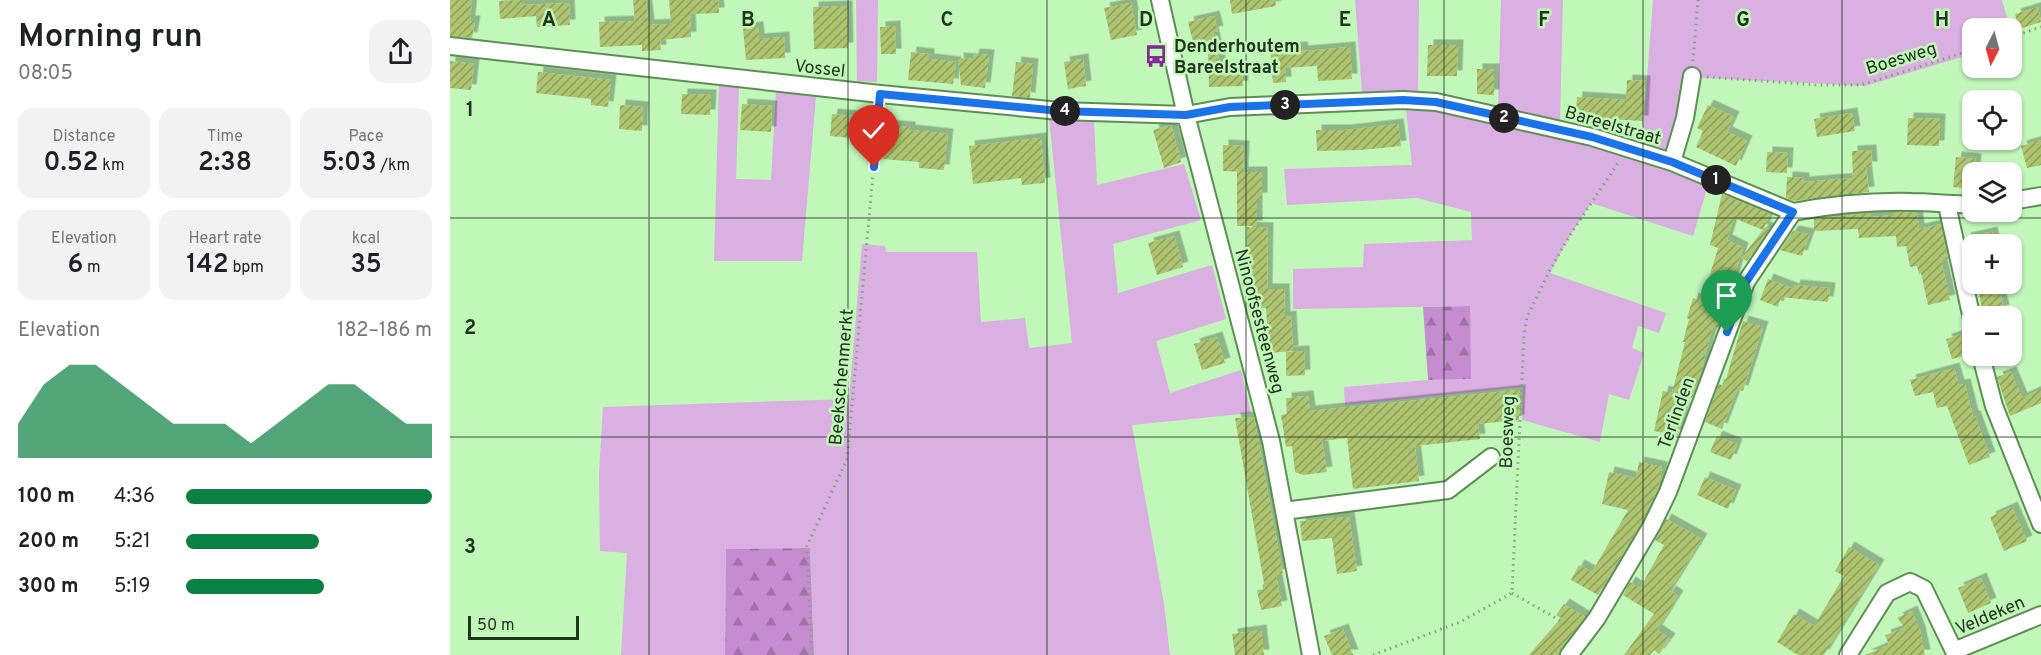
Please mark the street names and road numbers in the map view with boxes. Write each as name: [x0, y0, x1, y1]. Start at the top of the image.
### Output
street label: Boesweg: [1863, 38, 1940, 81]
street label: Vossel: [793, 55, 846, 84]
street label: Bareelstraat: [1562, 102, 1663, 151]
street label: Ninoofsesteenweg: [1228, 247, 1289, 396]
street label: Beekschenmerkt: [825, 308, 860, 446]
street label: Terlinden: [1654, 374, 1701, 453]
street label: Boesweg: [1496, 395, 1521, 469]
street label: Veldeken: [1952, 591, 2029, 641]

